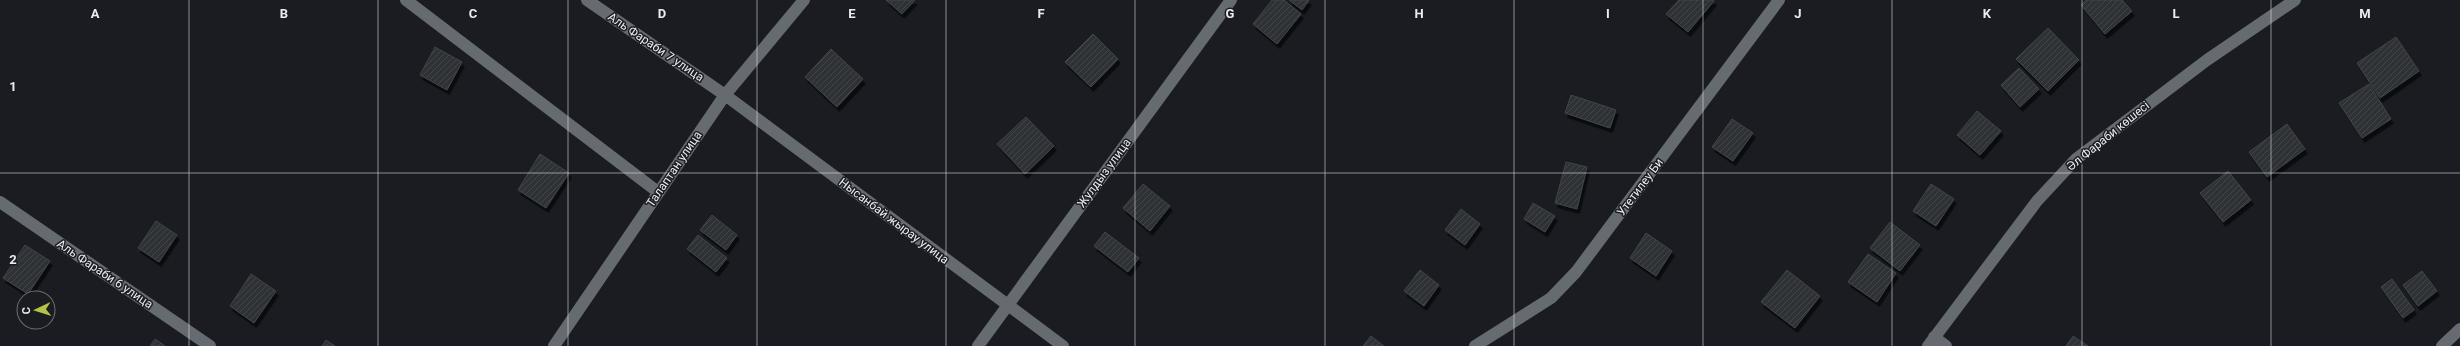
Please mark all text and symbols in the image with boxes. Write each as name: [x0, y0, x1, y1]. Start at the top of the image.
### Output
text: A: [91, 6, 100, 21]
text: B: [280, 6, 288, 21]
text: C: [469, 6, 478, 21]
text: D: [658, 6, 666, 21]
text: E: [848, 6, 856, 21]
text: F: [1037, 6, 1045, 21]
text: G: [1226, 6, 1235, 21]
text: H: [1414, 6, 1424, 21]
text: I: [1606, 6, 1610, 21]
text: J: [1794, 6, 1802, 21]
text: K: [1983, 6, 1992, 21]
text: L: [2172, 6, 2180, 21]
text: M: [2359, 6, 2371, 21]
street label: Аль Фараби 7 улица: [605, 10, 707, 84]
text: 1: [9, 79, 17, 94]
street label: Әл Фараби көшесі: [2064, 98, 2152, 174]
street label: Талаптан улица: [643, 128, 705, 210]
street label: Жулдыз улица: [1074, 136, 1134, 210]
street label: Утетилеу Би: [1614, 155, 1666, 218]
street label: Нысанбай жырау улица: [836, 175, 952, 267]
street label: Аль Фараби 6 улица: [54, 237, 156, 311]
text: 2: [9, 252, 17, 267]
north arrow: [16, 290, 56, 330]
text: С: [20, 307, 33, 315]

